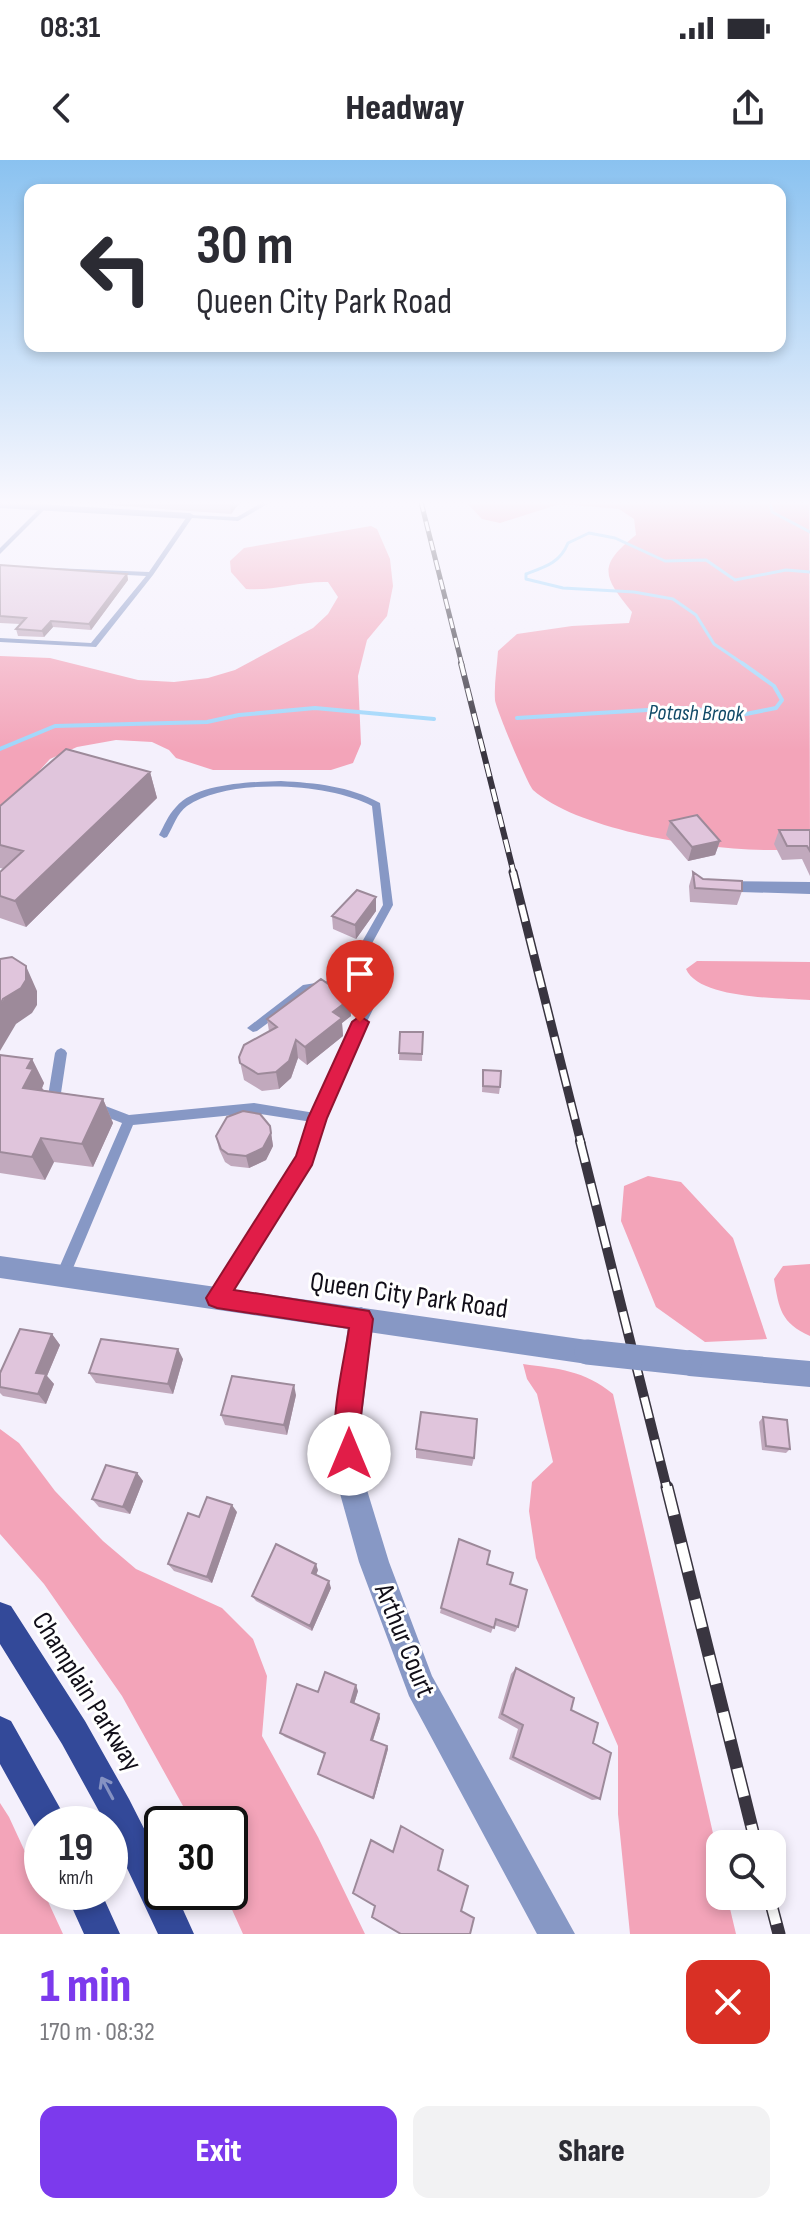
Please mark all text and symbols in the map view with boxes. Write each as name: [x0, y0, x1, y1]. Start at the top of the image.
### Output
text: 08:31: [40, 10, 100, 46]
icon: back: [40, 86, 84, 130]
icon: share: [726, 86, 770, 130]
text: Headway: [346, 87, 464, 130]
text: 30 m: [196, 213, 294, 280]
icon: left: [64, 216, 168, 320]
text: Queen City Park Road: [196, 281, 452, 324]
water label: Potash Brook: [648, 699, 745, 728]
pin: [326, 940, 394, 1022]
icon: arrive: [338, 952, 382, 996]
street label: Queen City Park Road: [308, 1265, 510, 1326]
position arrow: [307, 1412, 391, 1496]
street label: Arthur Court: [367, 1578, 442, 1702]
street label: Champlain Parkway: [25, 1606, 149, 1778]
one-way arrow: [98, 1776, 114, 1800]
speed limit sign: 30: [144, 1806, 248, 1910]
text: 19: [59, 1824, 93, 1872]
map controls: [706, 1830, 786, 1910]
button: search: [706, 1830, 786, 1910]
text: km/h: [59, 1866, 93, 1890]
text: 1 min: [40, 1958, 131, 2015]
button: close: [686, 1960, 770, 2044]
text: 170 m · 08:32: [40, 2017, 155, 2048]
button: Exit: [40, 2106, 397, 2198]
button: Share: [413, 2106, 770, 2198]

